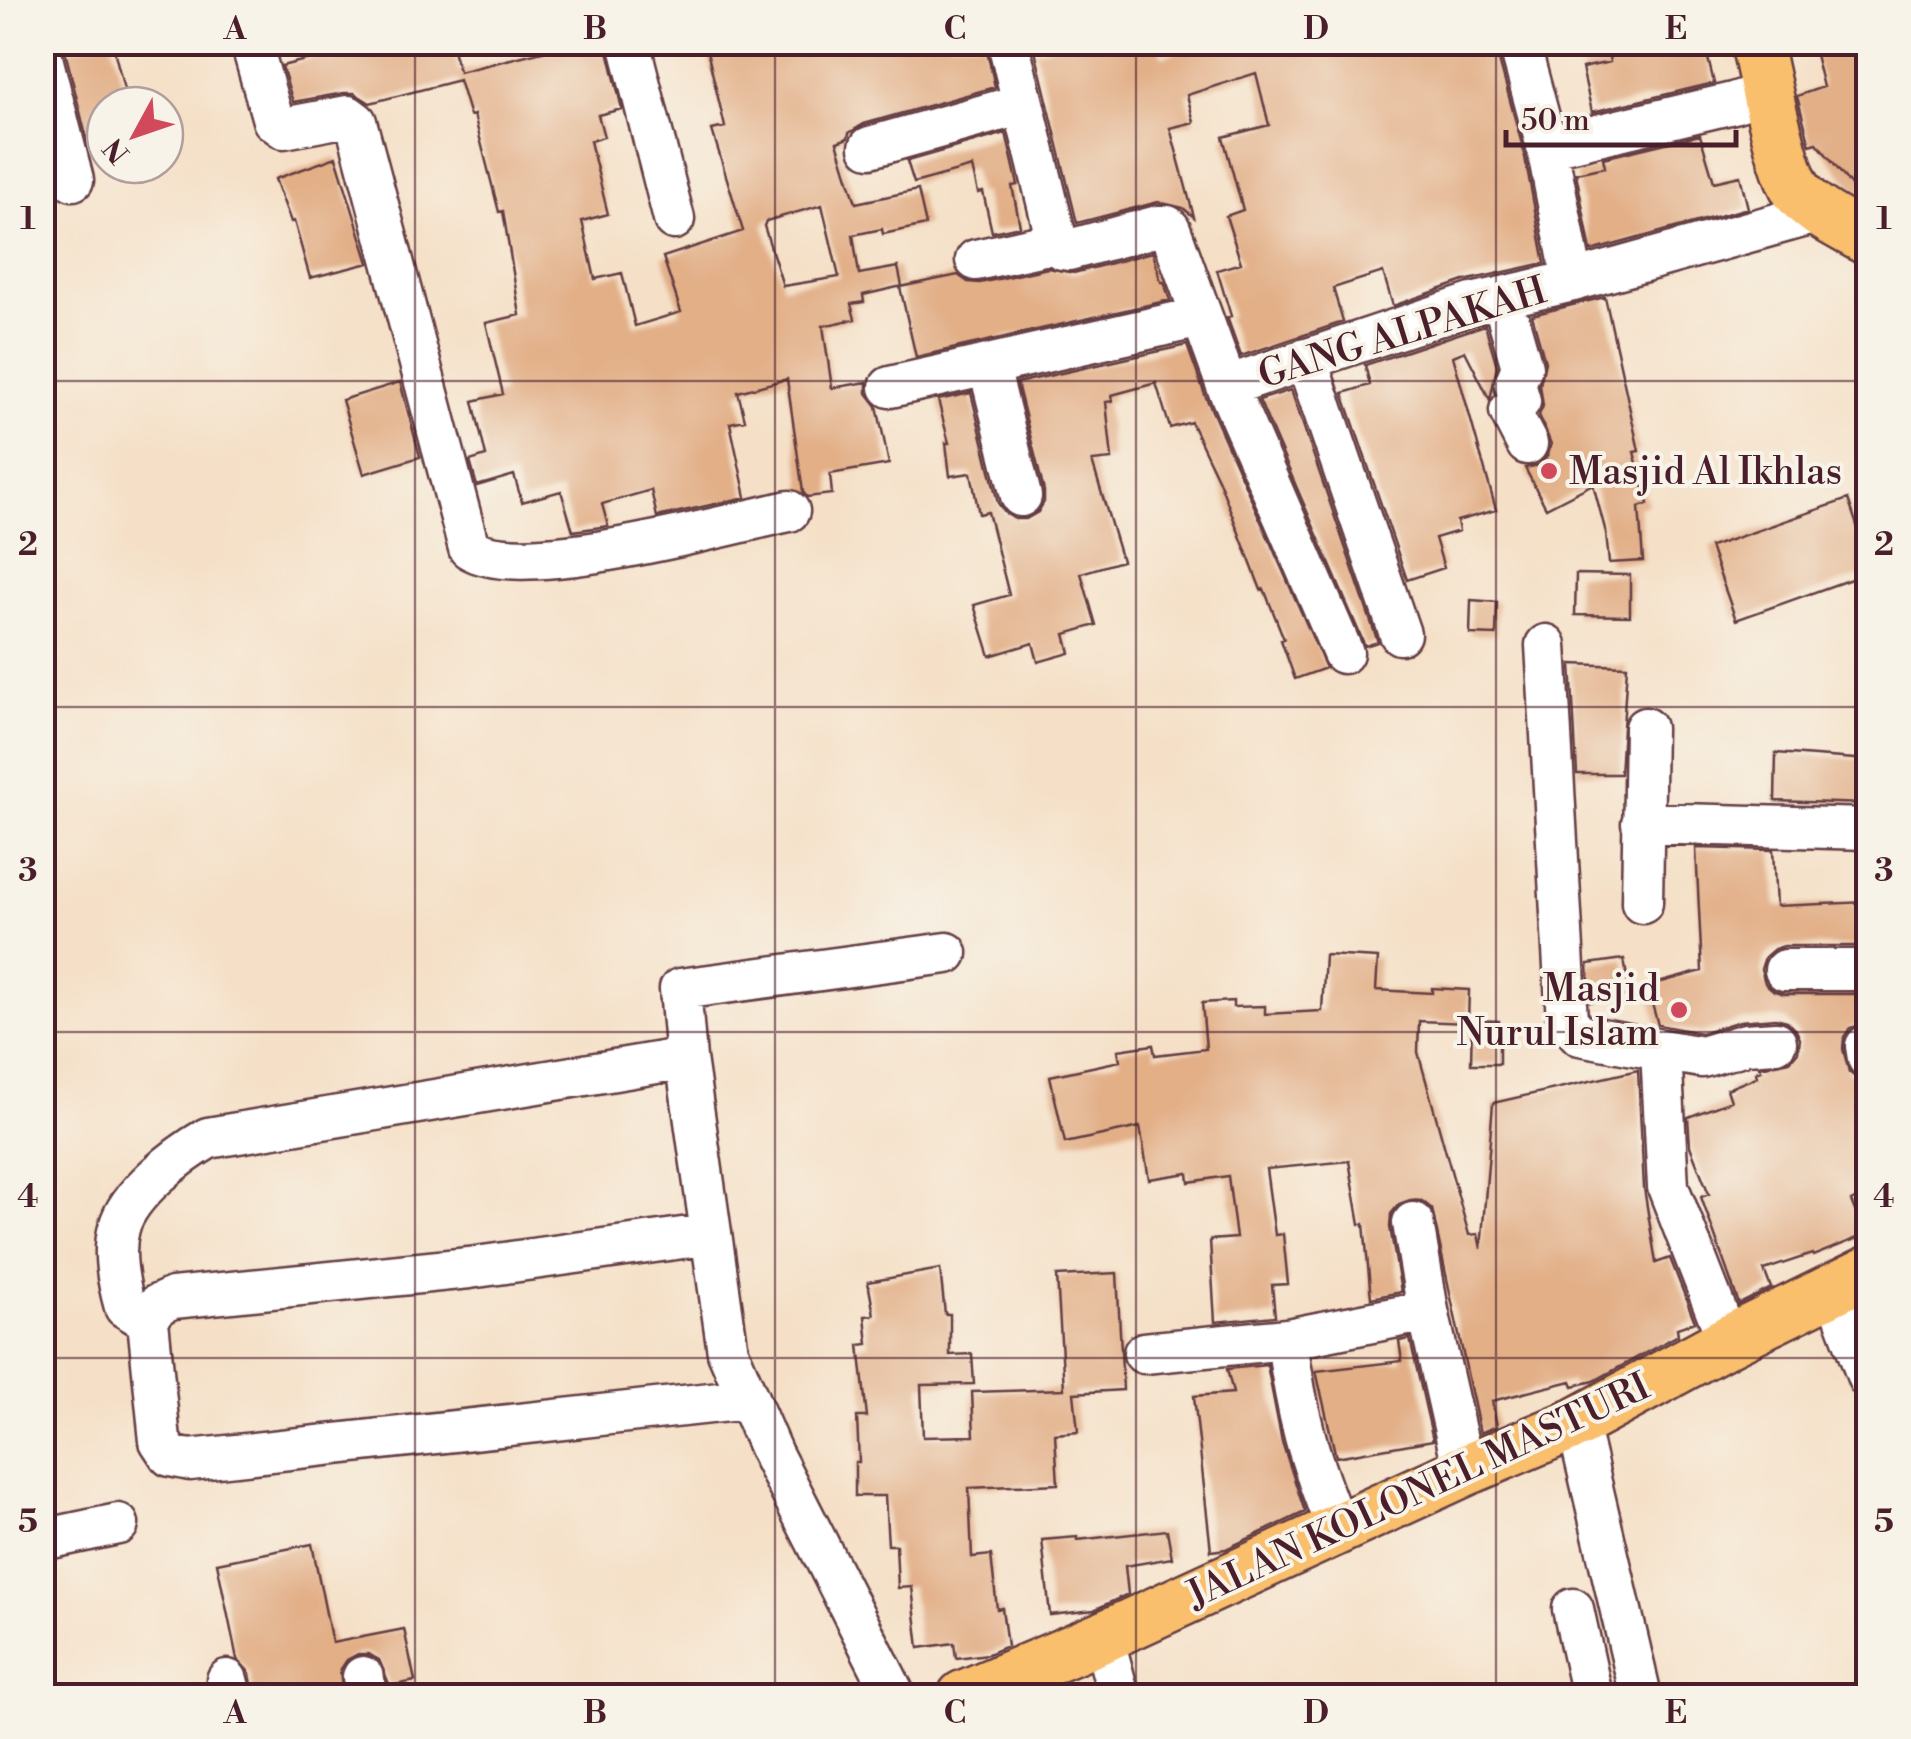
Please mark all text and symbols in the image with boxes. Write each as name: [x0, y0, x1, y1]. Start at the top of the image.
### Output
text: A: [223, 9, 248, 49]
text: B: [583, 9, 607, 49]
text: C: [944, 9, 966, 49]
text: D: [1303, 9, 1329, 49]
text: E: [1665, 9, 1687, 49]
north arrow: [85, 85, 185, 185]
scale bar: [1506, 85, 1736, 147]
text: 50 m: [1521, 102, 1590, 140]
text: N: [96, 130, 138, 170]
text: 1: [20, 199, 36, 239]
text: 1: [1876, 199, 1892, 239]
street label: GANG ALPAKAH: [1253, 267, 1552, 400]
place label: Masjid Al Ikhlas: [1569, 449, 1842, 496]
marker: Masjid Al Ikhlas: [1538, 460, 1560, 482]
text: 2: [18, 525, 38, 565]
text: 2: [1874, 525, 1894, 565]
text: 3: [18, 851, 38, 891]
text: 3: [1874, 851, 1894, 891]
place label: Masjid Nurul Islam: [1456, 966, 1659, 1057]
marker: Masjid Nurul Islam: [1668, 999, 1690, 1021]
text: 4: [17, 1177, 39, 1217]
text: 4: [1873, 1177, 1895, 1217]
street label: JALAN KOLONEL MASTURI: [1178, 1363, 1657, 1620]
text: 5: [18, 1502, 38, 1542]
text: 5: [1874, 1502, 1894, 1542]
text: A: [223, 1693, 248, 1733]
text: B: [583, 1693, 607, 1733]
text: C: [944, 1693, 966, 1733]
text: D: [1303, 1693, 1329, 1733]
text: E: [1665, 1693, 1687, 1733]

